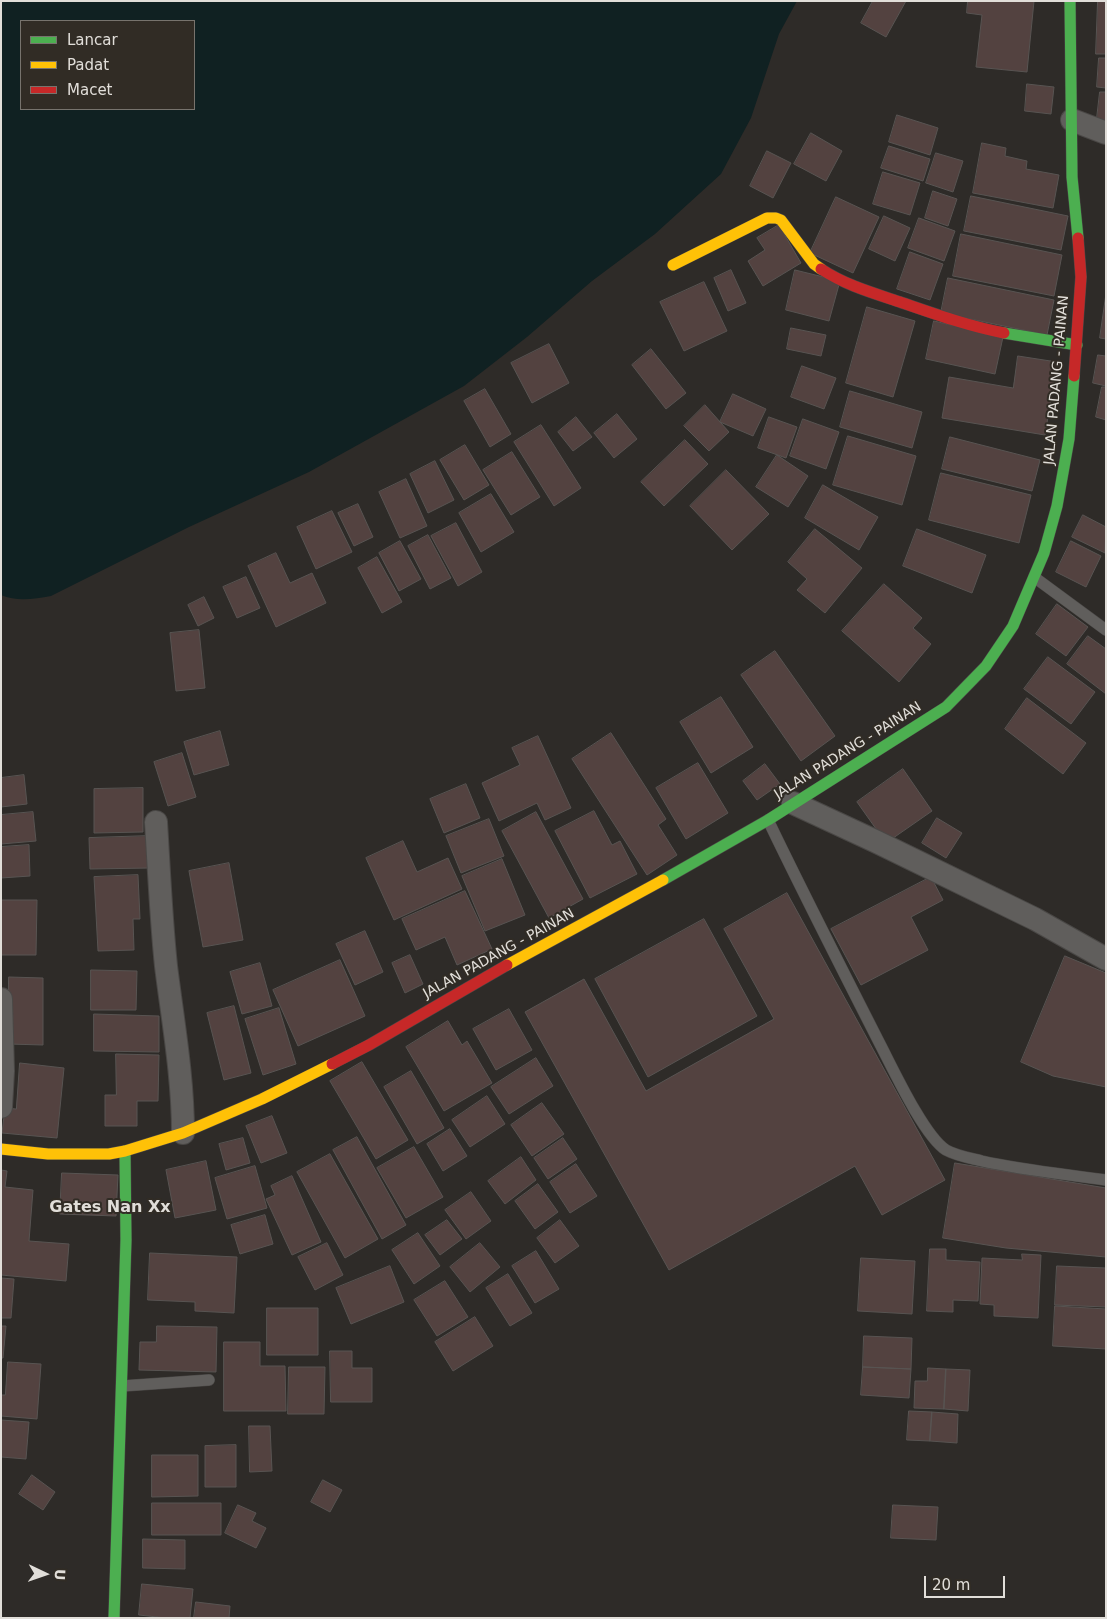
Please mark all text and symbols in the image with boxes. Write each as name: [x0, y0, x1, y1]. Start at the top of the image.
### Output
legend: [20, 20, 195, 110]
text: Lancar: [67, 31, 118, 49]
text: Padat: [67, 56, 109, 74]
text: Macet: [67, 81, 113, 99]
street label: JALAN PADANG - PAINAN: [1041, 294, 1073, 466]
street label: JALAN PADANG - PAINAN: [771, 699, 925, 803]
street label: JALAN PADANG - PAINAN: [420, 905, 578, 1003]
district label: Gates Nan Xx: [49, 1198, 171, 1218]
north arrow: [20, 1549, 70, 1599]
scale bar: [927, 1566, 1008, 1598]
text: U: [52, 1569, 68, 1581]
text: 20 m: [932, 1576, 970, 1594]

